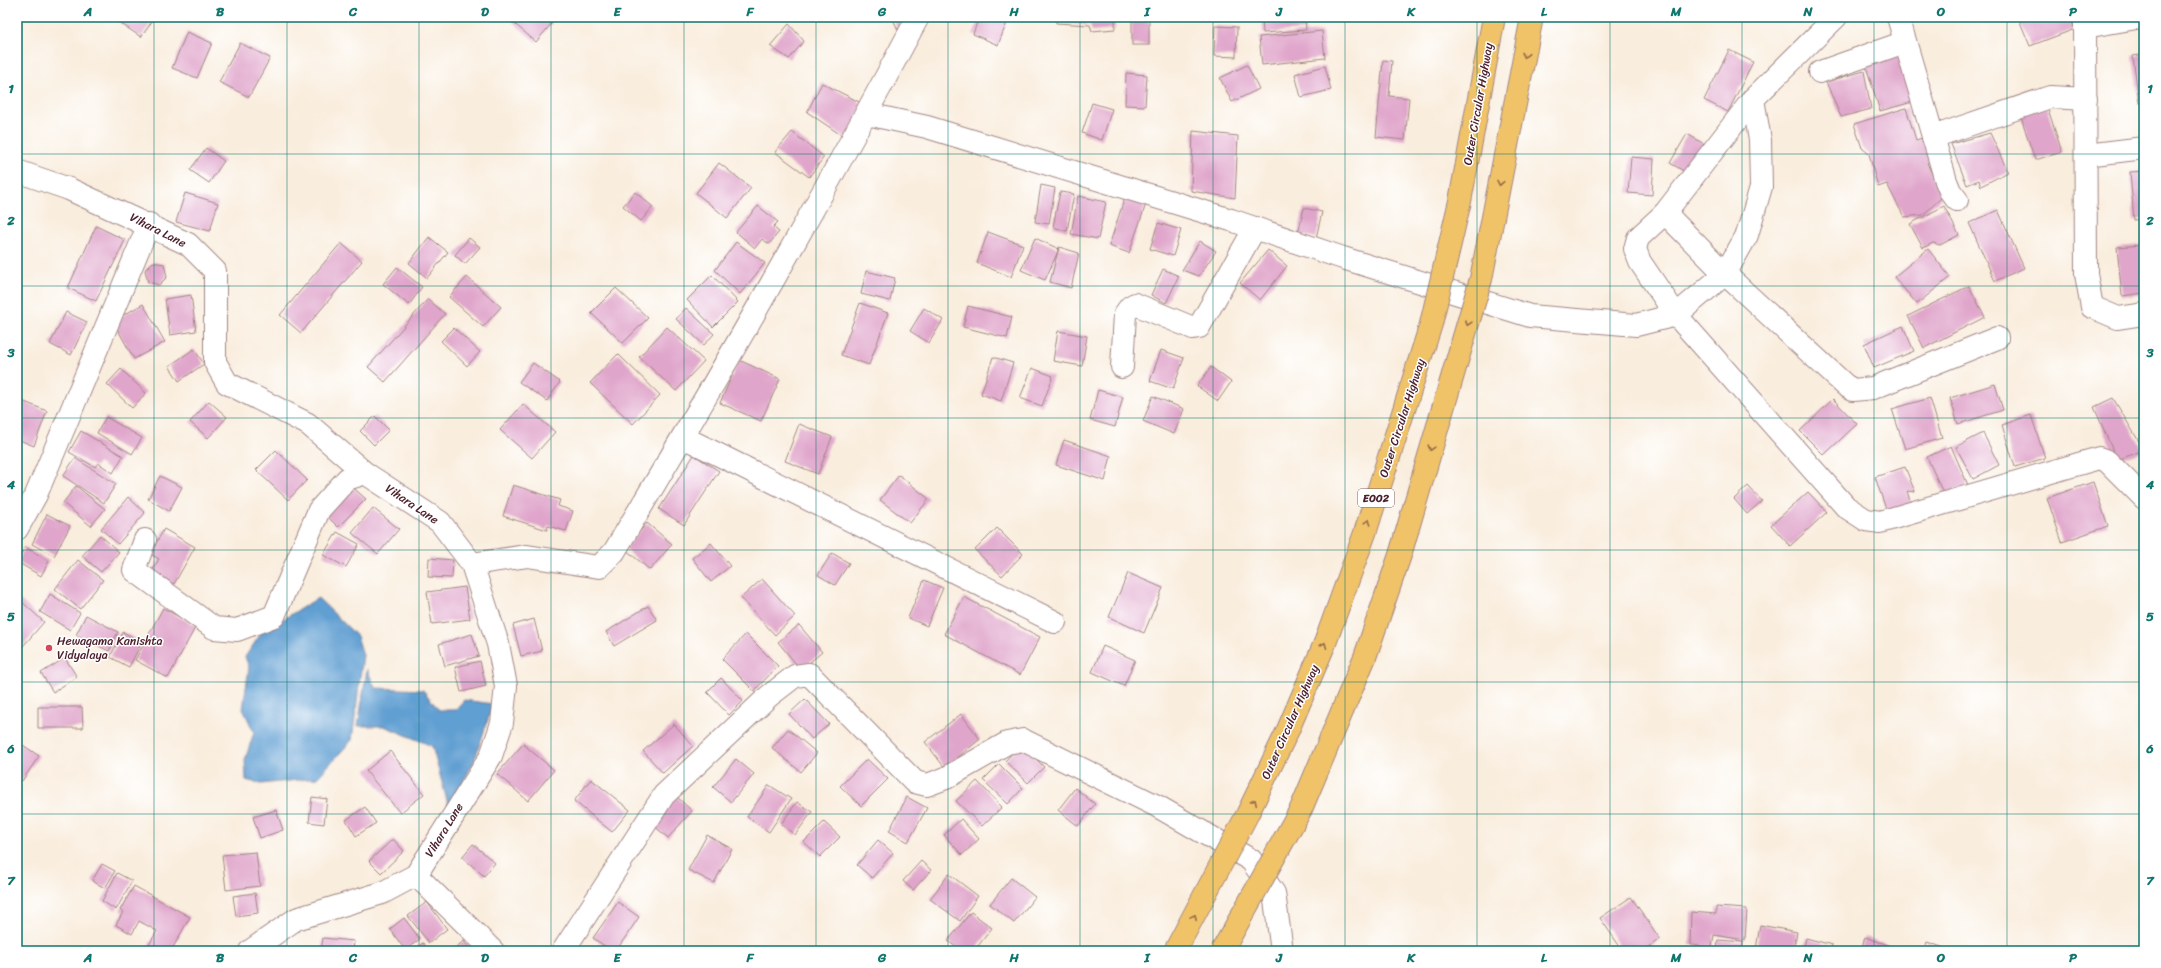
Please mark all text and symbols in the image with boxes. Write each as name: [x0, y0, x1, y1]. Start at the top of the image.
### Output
text: A: [83, 0, 92, 23]
text: B: [216, 0, 225, 23]
text: C: [348, 0, 358, 23]
text: D: [481, 0, 489, 23]
text: E: [613, 0, 622, 23]
text: F: [745, 0, 754, 23]
text: G: [877, 0, 887, 23]
text: H: [1008, 0, 1019, 23]
text: I: [1143, 0, 1151, 23]
text: J: [1275, 0, 1283, 23]
text: K: [1406, 0, 1416, 23]
text: L: [1541, 0, 1548, 23]
text: M: [1670, 0, 1682, 23]
text: N: [1802, 0, 1813, 23]
text: O: [1936, 0, 1946, 23]
text: P: [2069, 0, 2077, 23]
street label: Outer Circular Highway: [1456, 40, 1500, 167]
one-way arrow: [1521, 52, 1529, 58]
text: 1: [8, 77, 14, 100]
text: 1: [2147, 77, 2153, 100]
one-way arrow: [1496, 180, 1504, 186]
street label: Vihara Lane: [126, 206, 190, 254]
text: 2: [6, 209, 15, 232]
text: 2: [2145, 209, 2154, 232]
one-way arrow: [1464, 319, 1473, 326]
text: 3: [6, 341, 15, 364]
text: 3: [2145, 341, 2154, 364]
street label: Outer Circular Highway: [1372, 355, 1432, 480]
one-way arrow: [1427, 444, 1436, 451]
text: 4: [6, 473, 16, 496]
text: 4: [2145, 473, 2155, 496]
street label: Vihara Lane: [381, 478, 443, 530]
road number: E002: [1358, 489, 1394, 507]
one-way arrow: [1363, 519, 1372, 526]
text: 5: [7, 605, 15, 628]
text: 5: [2146, 605, 2154, 628]
place label: Hewagama Kanishta Vidyalaya: [57, 630, 163, 666]
one-way arrow: [1319, 641, 1327, 649]
marker: Hewagama Kanishta Vidyalaya: [44, 643, 54, 653]
street label: Outer Circular Highway: [1255, 660, 1326, 783]
text: 6: [6, 737, 15, 760]
text: 6: [2145, 737, 2154, 760]
street label: Vihara Lane: [418, 798, 470, 862]
one-way arrow: [1249, 798, 1257, 806]
text: 7: [7, 869, 16, 892]
text: 7: [2146, 869, 2155, 892]
one-way arrow: [1189, 914, 1197, 921]
text: A: [83, 946, 92, 968]
text: B: [216, 946, 225, 968]
text: C: [348, 946, 358, 968]
text: D: [481, 946, 489, 968]
text: E: [613, 946, 622, 968]
text: F: [745, 946, 754, 968]
text: G: [877, 946, 887, 968]
text: H: [1008, 946, 1019, 968]
text: I: [1143, 946, 1151, 968]
text: J: [1275, 946, 1283, 968]
text: K: [1406, 946, 1416, 968]
text: L: [1541, 946, 1548, 968]
text: M: [1670, 946, 1682, 968]
text: N: [1802, 946, 1813, 968]
text: O: [1936, 946, 1946, 968]
text: P: [2069, 946, 2077, 968]

